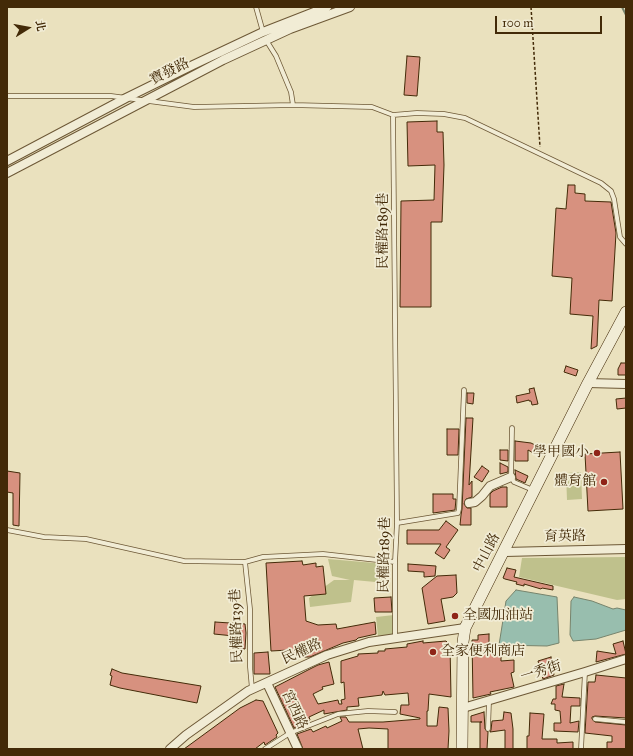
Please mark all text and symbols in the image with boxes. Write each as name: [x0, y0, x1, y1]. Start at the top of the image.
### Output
north arrow: [8, 8, 48, 48]
scale bar: [497, 8, 604, 34]
text: 100 m: [502, 16, 533, 30]
text: 北: [33, 19, 48, 32]
street label: 寶發路: [147, 55, 193, 89]
street label: 民權路189巷: [376, 193, 392, 269]
place label: 學甲國小: [533, 445, 589, 461]
marker: 學甲國小: [592, 448, 602, 458]
place label: 體育館: [554, 474, 596, 490]
marker: 體育館: [599, 477, 609, 487]
street label: 民權路189巷: [376, 517, 394, 593]
street label: 育英路: [544, 528, 586, 546]
street label: 中山路: [470, 530, 504, 576]
street label: 民權路139巷: [227, 588, 247, 664]
place label: 全國加油站: [463, 608, 533, 624]
marker: 全國加油站: [450, 611, 460, 621]
street label: 民權路: [279, 636, 325, 668]
place label: 全家便利商店: [441, 644, 525, 660]
marker: 全家便利商店: [428, 647, 438, 657]
street label: 一秀街: [518, 658, 564, 686]
street label: 宮西路: [278, 687, 310, 733]

